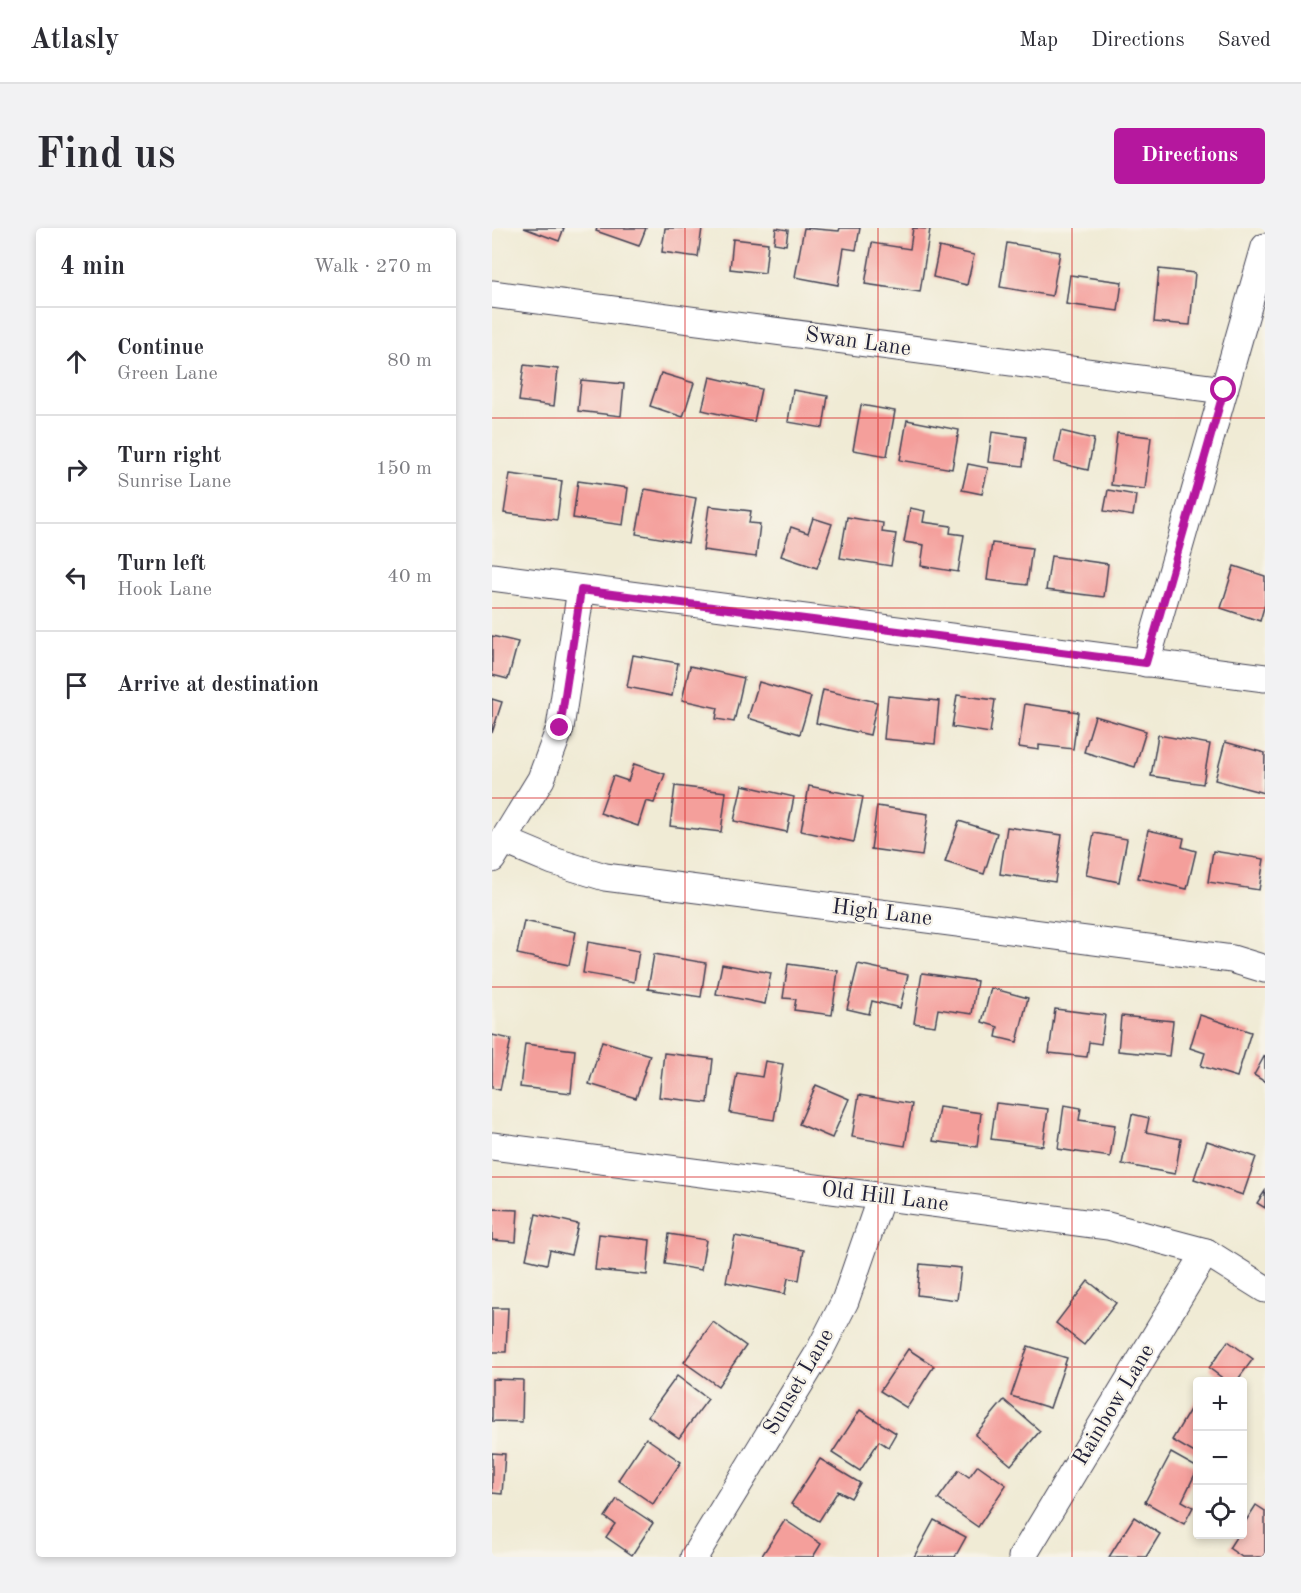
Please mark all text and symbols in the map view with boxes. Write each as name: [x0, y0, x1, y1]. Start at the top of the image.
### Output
text: Atlasly: [30, 27, 120, 55]
text: Map: [1019, 30, 1058, 51]
text: Directions: [1091, 30, 1185, 51]
text: Saved: [1218, 30, 1271, 51]
button: Directions: [1114, 128, 1265, 184]
text: Find us: [36, 135, 175, 177]
text: 4 min: [60, 254, 125, 280]
text: Walk · 270 m: [313, 257, 432, 277]
street label: Swan Lane: [804, 324, 912, 360]
text: Continue: [117, 337, 204, 359]
icon: ahead: [60, 345, 93, 378]
text: 80 m: [387, 351, 432, 371]
text: Green Lane: [117, 364, 218, 384]
route start: [1210, 376, 1236, 402]
text: Turn right: [117, 445, 221, 467]
icon: right: [60, 453, 93, 486]
text: 150 m: [376, 459, 432, 479]
text: Sunrise Lane: [117, 472, 231, 492]
text: Turn left: [117, 553, 206, 575]
icon: left: [60, 561, 93, 594]
text: 40 m: [387, 567, 432, 587]
text: Hook Lane: [117, 580, 212, 600]
icon: arrive: [60, 669, 93, 702]
text: Arrive at destination: [117, 674, 319, 696]
route end: [546, 714, 572, 740]
street label: High Lane: [831, 896, 933, 930]
street label: Old Hill Lane: [820, 1178, 950, 1216]
street label: Sunset Lane: [760, 1325, 838, 1439]
street label: Rainbow Lane: [1069, 1341, 1159, 1469]
map controls: [1193, 1377, 1247, 1539]
button: +: [1193, 1377, 1247, 1431]
button: −: [1193, 1431, 1247, 1485]
button: locate: [1193, 1485, 1247, 1539]

